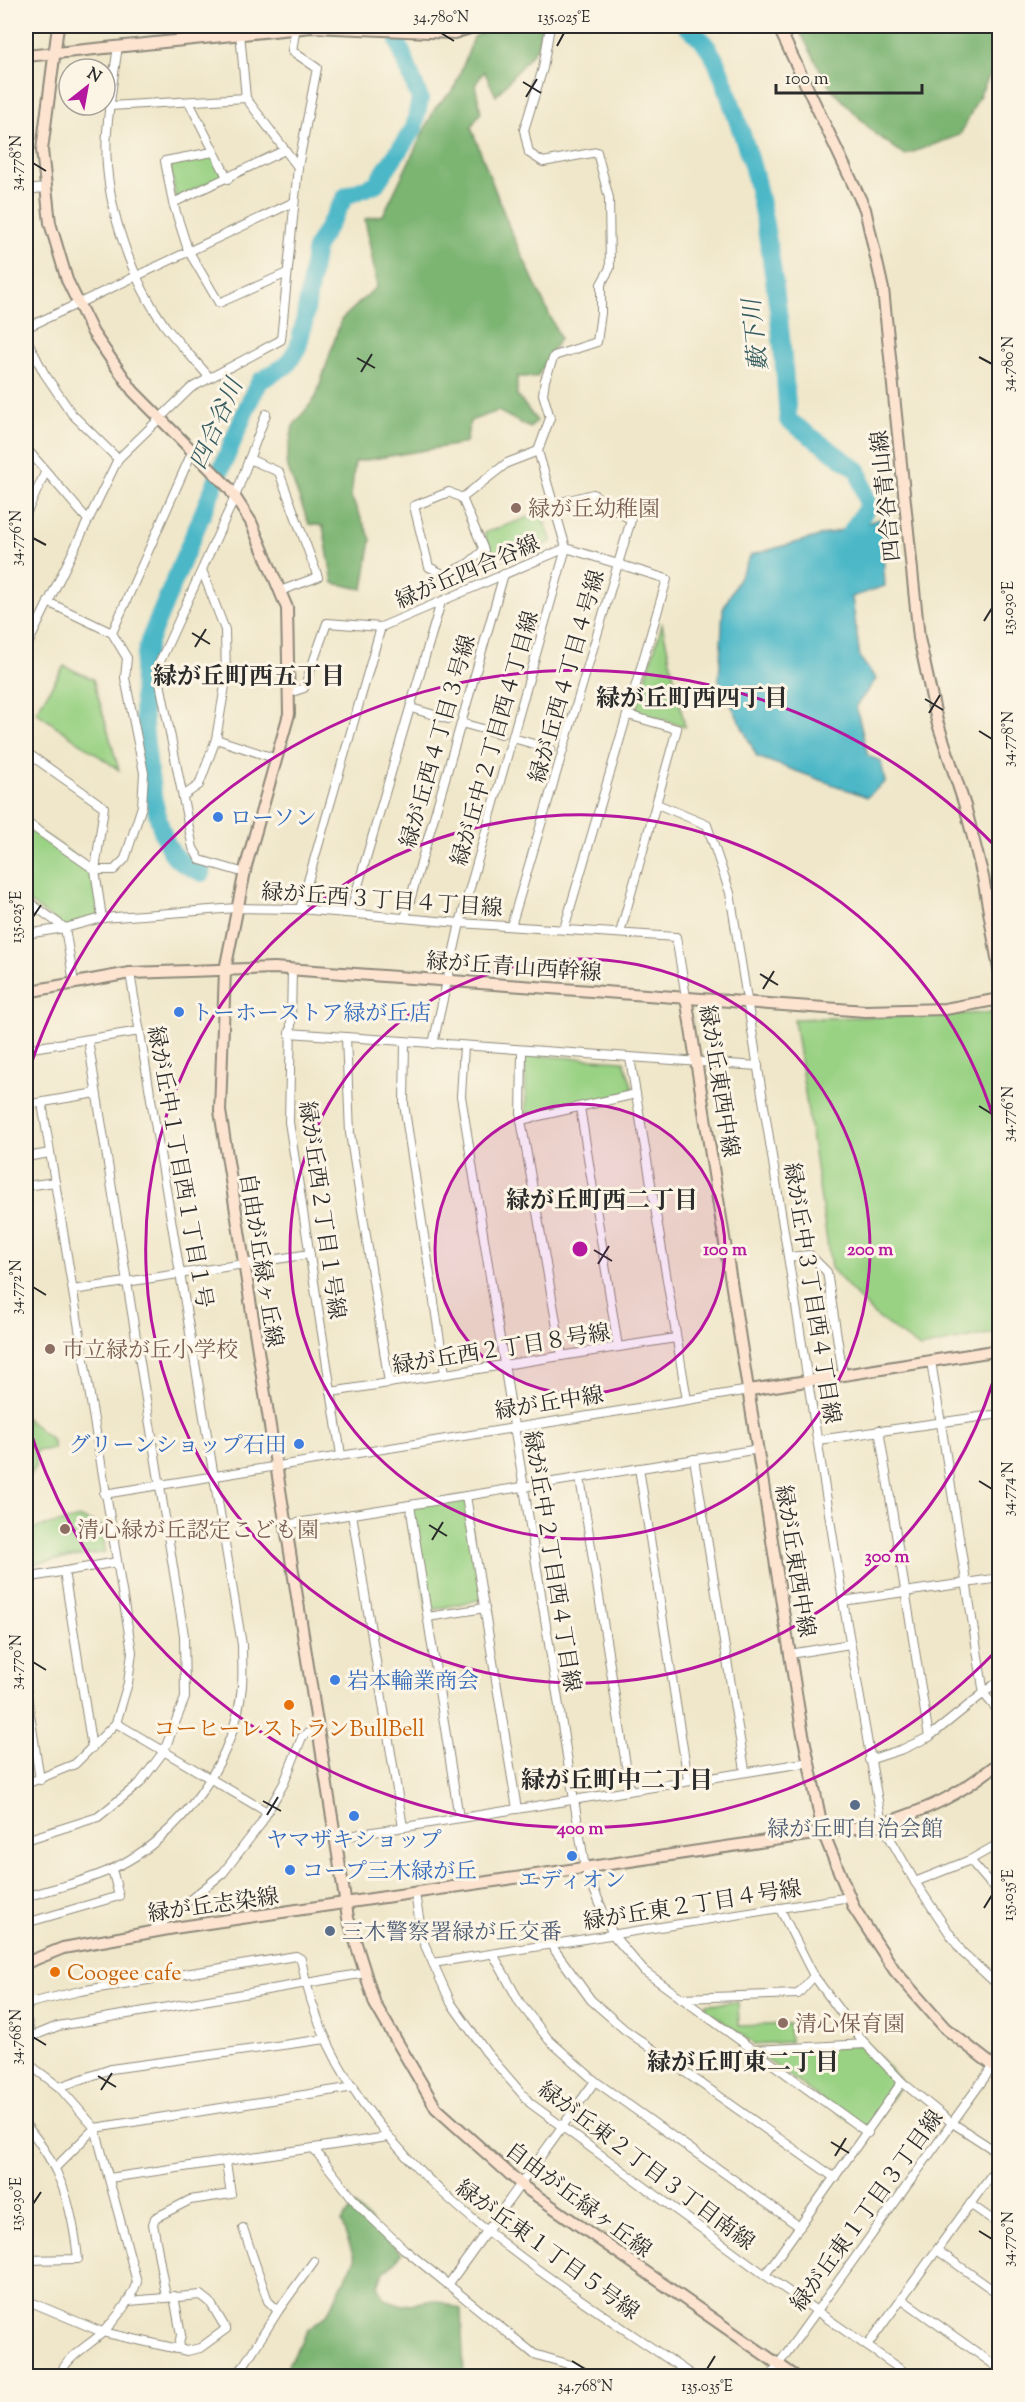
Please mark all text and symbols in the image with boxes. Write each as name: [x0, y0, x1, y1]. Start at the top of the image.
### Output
text: 34.780°N: [413, 8, 469, 29]
text: 135.025°E: [538, 8, 590, 29]
north arrow: [57, 57, 117, 117]
scale bar: [776, 57, 922, 95]
text: N: [82, 63, 105, 90]
text: 100 m: [785, 67, 829, 93]
text: 34.778°N: [7, 135, 28, 191]
water label: 藪下川: [736, 294, 778, 372]
text: 34.780°N: [999, 336, 1020, 392]
water label: 四合谷川: [183, 371, 254, 476]
street label: 四合谷青山線: [865, 428, 911, 563]
place label: 緑が丘幼稚園: [528, 495, 660, 527]
marker: 緑が丘幼稚園: [509, 501, 523, 515]
text: 34.776°N: [7, 510, 28, 566]
street label: 緑が丘四合谷線: [391, 529, 545, 619]
street label: 緑が丘西４丁目４号線: [523, 567, 615, 787]
text: 135.030°E: [999, 581, 1020, 635]
street label: 緑が丘中２丁目西４丁目線: [445, 608, 549, 870]
street label: 緑が丘西４丁目３号線: [394, 632, 486, 852]
district label: 緑が丘町西五丁目: [153, 661, 345, 695]
district label: 緑が丘町西四丁目: [596, 683, 788, 717]
text: 34.778°N: [999, 711, 1020, 767]
place label: ローソン: [230, 804, 317, 836]
marker: ローソン: [211, 810, 225, 824]
street label: 緑が丘西３丁目４丁目線: [260, 878, 504, 926]
text: 135.025°E: [7, 891, 28, 943]
street label: 緑が丘青山西幹線: [425, 947, 603, 991]
place label: トーホーストア緑が丘店: [191, 999, 431, 1031]
street label: 緑が丘東西中線: [689, 1003, 745, 1160]
marker: トーホーストア緑が丘店: [172, 1005, 186, 1019]
street label: 緑が丘中１丁目西１丁目１号: [137, 1024, 219, 1311]
text: 34.776°N: [999, 1086, 1020, 1142]
street label: 緑が丘西２丁目１号線: [289, 1099, 351, 1322]
street label: 緑が丘中３丁目西４丁目線: [774, 1161, 846, 1426]
street label: 自由が丘緑ヶ丘線: [229, 1171, 289, 1350]
district label: 緑が丘町西二丁目: [506, 1185, 698, 1219]
text: 100 m: [703, 1238, 747, 1264]
text: 200 m: [847, 1238, 893, 1264]
centre of rings: [570, 1239, 590, 1259]
text: 34.772°N: [7, 1260, 28, 1314]
street label: 緑が丘西２丁目８号線: [390, 1318, 613, 1384]
place label: 市立緑が丘小学校: [62, 1336, 238, 1368]
marker: 市立緑が丘小学校: [43, 1342, 57, 1356]
street label: 緑が丘中線: [493, 1381, 606, 1429]
street label: 緑が丘中２丁目西４丁目線: [514, 1429, 586, 1694]
place label: グリーンショップ石田: [68, 1431, 287, 1463]
marker: グリーンショップ石田: [292, 1437, 306, 1451]
text: 34.774°N: [999, 1462, 1020, 1516]
street label: 緑が丘東西中線: [765, 1483, 821, 1640]
place label: 清心緑が丘認定こども園: [77, 1516, 319, 1548]
marker: 清心緑が丘認定こども園: [58, 1522, 72, 1536]
text: 300 m: [865, 1545, 910, 1571]
text: 34.770°N: [7, 1634, 28, 1690]
place label: 岩本輪業商会: [347, 1667, 479, 1699]
marker: 岩本輪業商会: [328, 1673, 342, 1687]
marker: コーヒーレストランBullBell: [282, 1698, 296, 1712]
place label: コーヒーレストランBullBell: [153, 1715, 425, 1747]
district label: 緑が丘町中二丁目: [521, 1765, 713, 1799]
marker: 緑が丘町自治会館: [848, 1798, 862, 1812]
marker: ヤマザキショップ: [347, 1809, 361, 1823]
place label: 緑が丘町自治会館: [767, 1815, 943, 1847]
text: 400 m: [556, 1817, 603, 1843]
place label: ヤマザキショップ: [266, 1826, 442, 1858]
marker: エディオン: [565, 1849, 579, 1863]
place label: コープ三木緑が丘: [302, 1857, 477, 1889]
marker: コープ三木緑が丘: [283, 1863, 297, 1877]
place label: エディオン: [518, 1866, 626, 1898]
text: 135.035°E: [999, 1869, 1020, 1921]
street label: 緑が丘東２丁目４号線: [581, 1874, 804, 1940]
street label: 緑が丘志染線: [146, 1882, 281, 1932]
place label: 三木警察署緑が丘交番: [342, 1918, 562, 1950]
marker: 三木警察署緑が丘交番: [323, 1924, 337, 1938]
place label: Coogee cafe: [67, 1959, 182, 1991]
marker: Coogee cafe: [48, 1965, 62, 1979]
text: 34.768°N: [7, 2009, 28, 2065]
place label: 清心保育園: [795, 2010, 905, 2042]
marker: 清心保育園: [776, 2016, 790, 2030]
district label: 緑が丘町東二丁目: [647, 2047, 839, 2081]
street label: 緑が丘東２丁目３丁目南線: [530, 2075, 760, 2260]
street label: 緑が丘東１丁目３丁目線: [784, 2104, 952, 2319]
street label: 自由が丘緑ヶ丘線: [497, 2136, 657, 2267]
street label: 緑が丘東１丁目５号線: [448, 2174, 645, 2329]
text: 135.030°E: [7, 2177, 28, 2231]
text: 34.770°N: [999, 2211, 1020, 2267]
text: 34.768°N: [557, 2377, 613, 2398]
text: 135.035°E: [681, 2377, 733, 2398]

